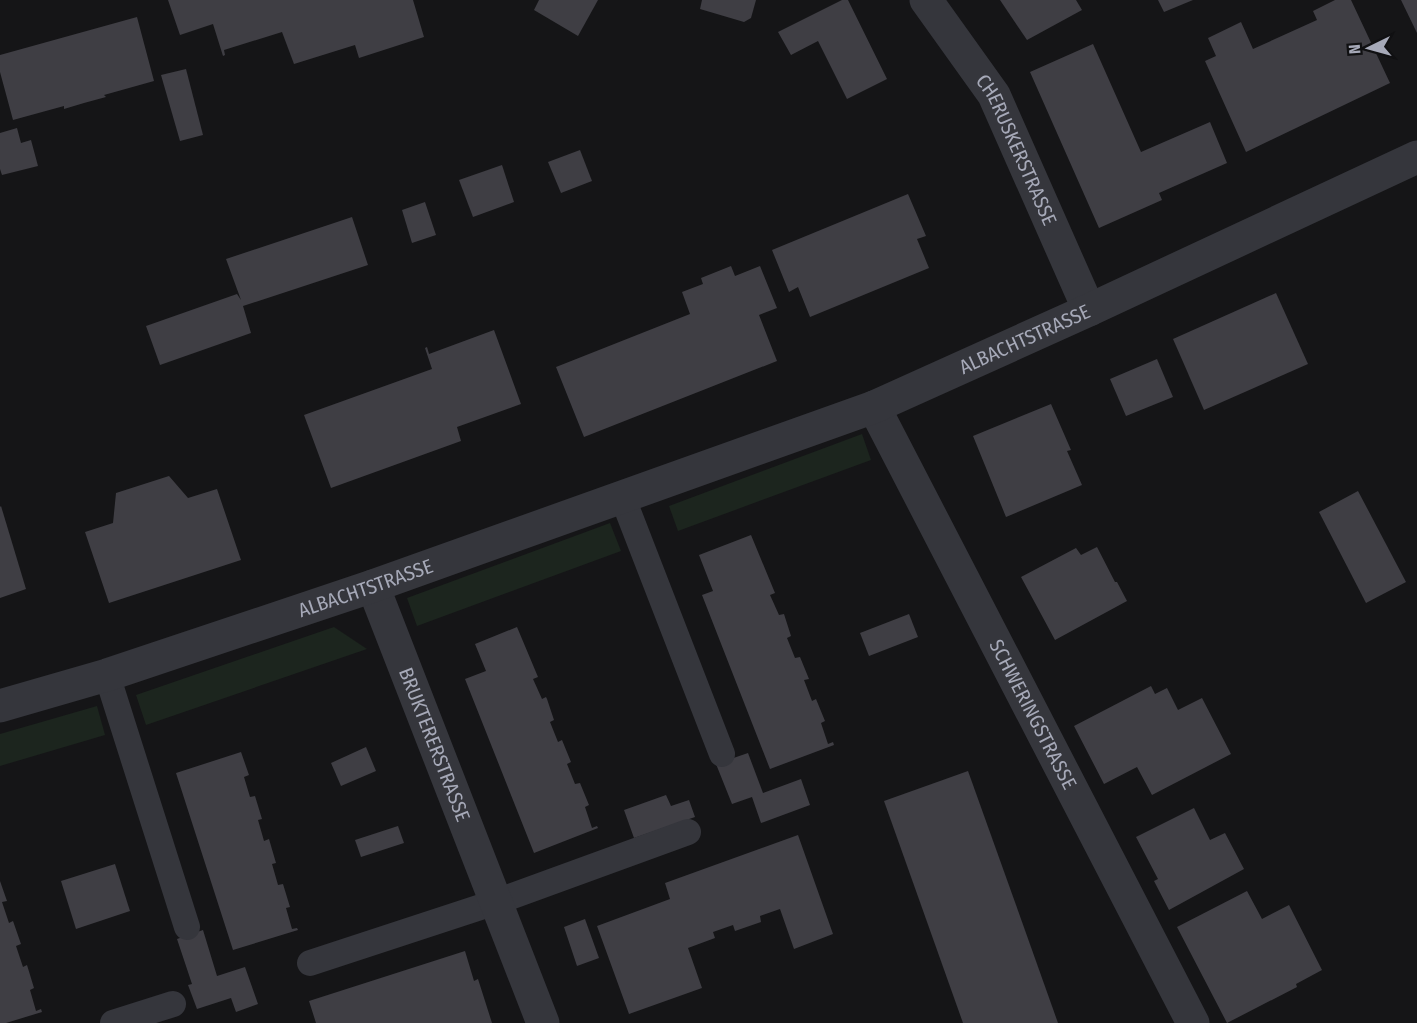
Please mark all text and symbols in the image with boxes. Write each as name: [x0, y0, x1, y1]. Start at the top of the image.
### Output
north arrow: [1339, 18, 1399, 78]
text: N: [1345, 44, 1364, 55]
street label: CHERUSKERSTRASSE: [971, 69, 1062, 229]
street label: ALBACHTSTRASSE: [955, 299, 1094, 379]
street label: ALBACHTSTRASSE: [295, 554, 436, 622]
street label: SCHWERINGSTRASSE: [984, 635, 1082, 793]
street label: BRUKTERERSTRASSE: [394, 664, 475, 825]

